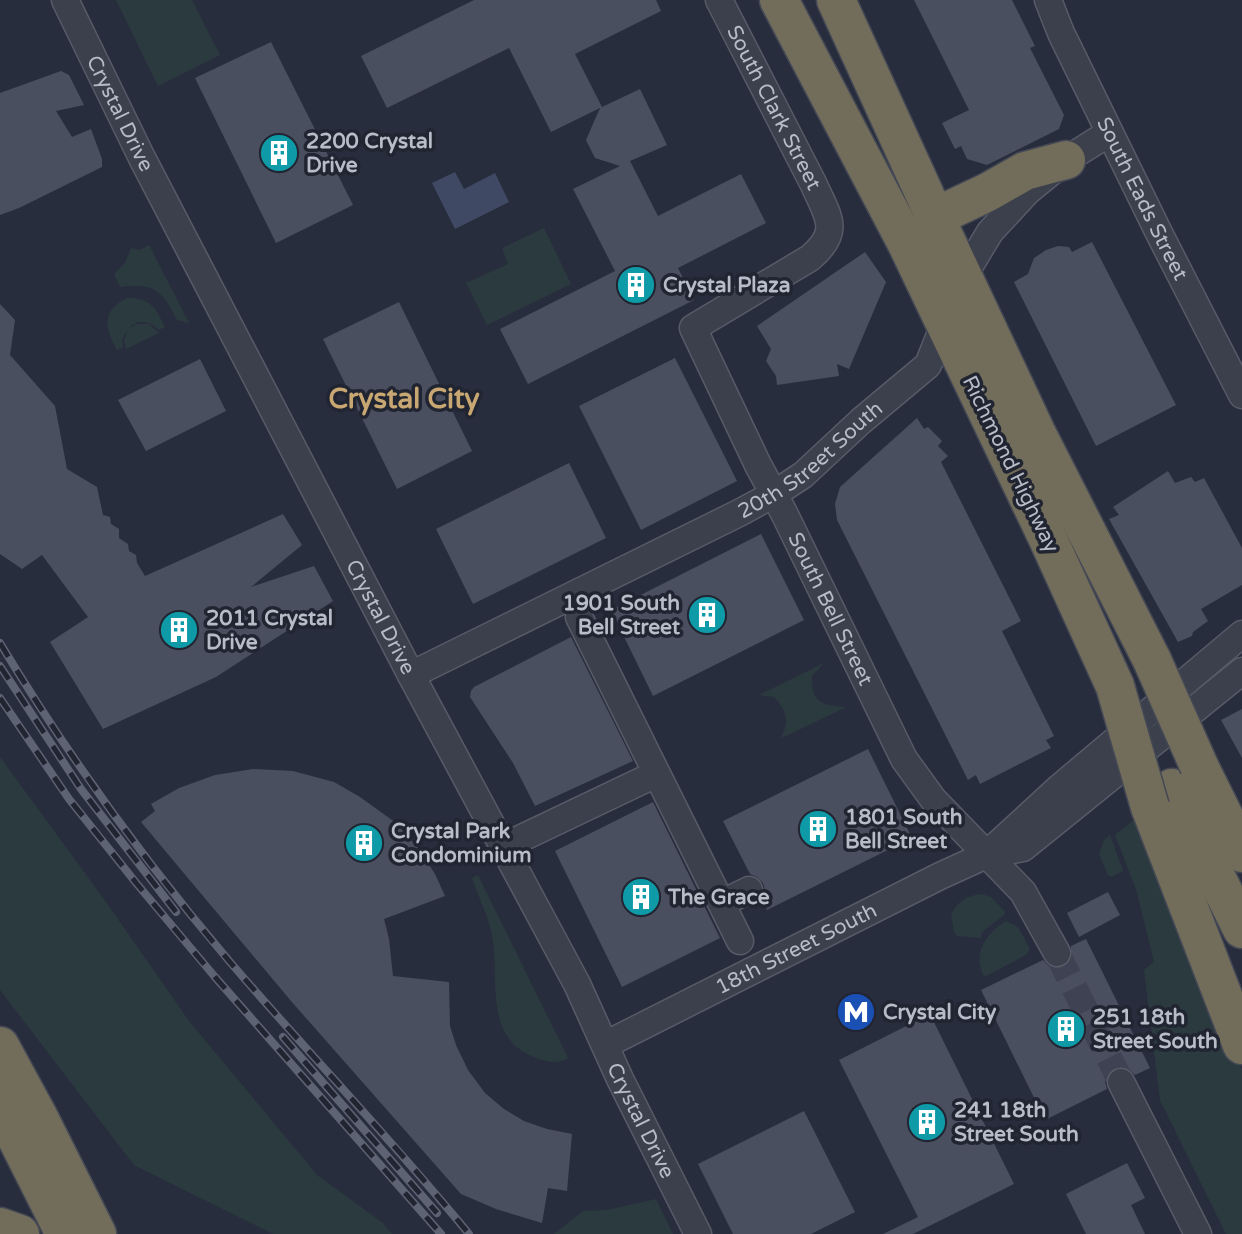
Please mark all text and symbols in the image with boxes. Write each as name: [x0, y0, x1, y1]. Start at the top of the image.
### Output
street label: South Clark Street: [721, 21, 826, 194]
street label: Crystal Drive: [81, 51, 159, 176]
street label: South Eads Street: [1091, 113, 1193, 284]
place label: 2200 Crystal Drive: [306, 129, 433, 178]
building icon: 2200 Crystal Drive: [258, 132, 300, 174]
building icon: Crystal Plaza: [615, 264, 657, 306]
place label: Crystal Plaza: [663, 273, 791, 298]
street label: Richmond Highway: [957, 372, 1064, 557]
district label: Crystal City: [328, 382, 480, 416]
street label: 20th Street South: [734, 396, 888, 524]
street label: South Bell Street: [782, 528, 878, 690]
street label: Crystal Drive: [340, 555, 421, 679]
place label: 1901 South Bell Street: [562, 591, 680, 640]
building icon: 1901 South Bell Street: [686, 594, 728, 636]
place label: 2011 Crystal Drive: [206, 606, 333, 655]
building icon: 2011 Crystal Drive: [158, 609, 200, 651]
place label: 1801 South Bell Street: [845, 805, 963, 854]
building icon: 1801 South Bell Street: [797, 808, 839, 850]
place label: Crystal Park Condominium: [391, 819, 531, 868]
building icon: Crystal Park Condominium: [343, 822, 385, 864]
building icon: The Grace: [620, 876, 662, 918]
place label: The Grace: [667, 885, 770, 910]
street label: 18th Street South: [711, 898, 881, 1000]
metro station icon: Crystal City: [835, 991, 877, 1033]
place label: Crystal City: [883, 1000, 997, 1025]
place label: 251 18th Street South: [1093, 1005, 1218, 1054]
building icon: 251 18th Street South: [1045, 1008, 1087, 1050]
street label: Crystal Drive: [601, 1059, 680, 1183]
place label: 241 18th Street South: [954, 1098, 1079, 1147]
building icon: 241 18th Street South: [906, 1101, 948, 1143]

